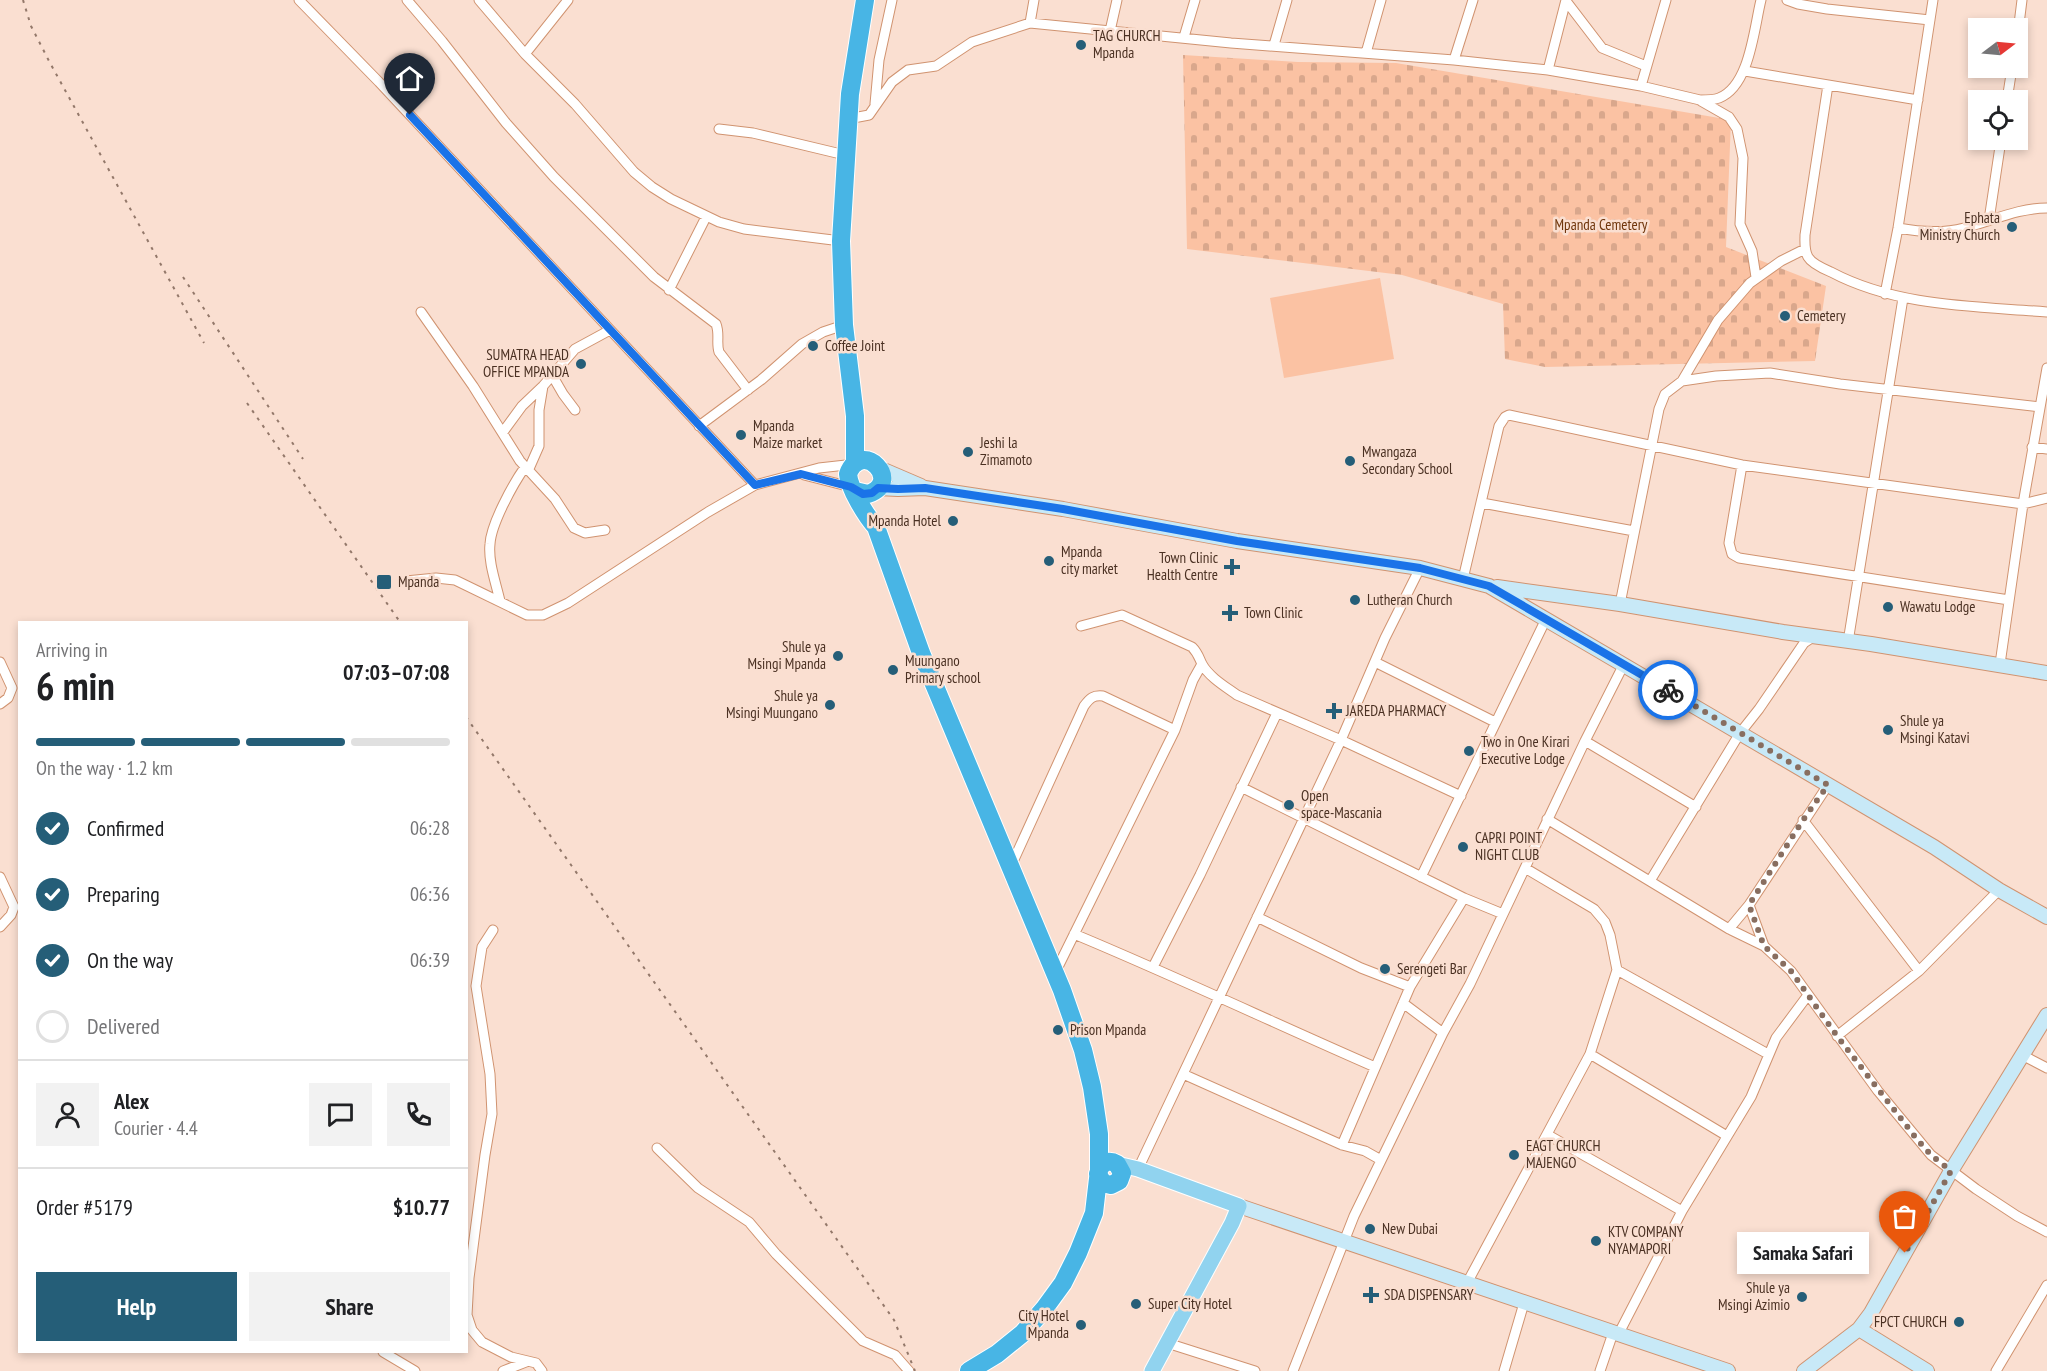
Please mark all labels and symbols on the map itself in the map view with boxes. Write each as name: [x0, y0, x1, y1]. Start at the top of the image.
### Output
north arrow: [1968, 18, 2028, 78]
place label: TAG CHURCH Mpanda: [1093, 26, 1161, 62]
marker: TAG CHURCH Mpanda: [1074, 38, 1088, 52]
pin: [384, 53, 435, 115]
place label: Ephata Ministry Church: [1920, 208, 2000, 244]
park label: Mpanda Cemetery: [1555, 215, 1648, 234]
marker: Ephata Ministry Church: [2005, 220, 2019, 234]
place label: Cemetery: [1797, 306, 1846, 325]
marker: Cemetery: [1778, 309, 1792, 323]
place label: Coffee Joint: [825, 336, 885, 355]
marker: Coffee Joint: [806, 339, 820, 353]
place label: SUMATRA HEAD OFFICE MPANDA: [483, 345, 570, 381]
marker: SUMATRA HEAD OFFICE MPANDA: [574, 357, 588, 371]
place label: Mpanda Maize market: [753, 416, 822, 452]
marker: Mpanda Maize market: [734, 428, 748, 442]
place label: Jeshi la Zimamoto: [979, 433, 1032, 469]
place label: Mwangaza Secondary School: [1362, 442, 1453, 478]
marker: Jeshi la Zimamoto: [961, 445, 975, 459]
marker: Mwangaza Secondary School: [1343, 454, 1357, 468]
place label: Mpanda Hotel: [868, 511, 941, 530]
marker: Mpanda Hotel: [946, 514, 960, 528]
place label: Mpanda city market: [1061, 542, 1118, 578]
place label: Town Clinic Health Centre: [1147, 548, 1219, 584]
marker: Mpanda city market: [1042, 554, 1056, 568]
marker: Town Clinic Health Centre: [1223, 558, 1241, 576]
place label: Mpanda: [398, 572, 439, 591]
marker: Mpanda: [375, 573, 393, 591]
place label: Lutheran Church: [1367, 590, 1452, 609]
marker: Lutheran Church: [1348, 593, 1362, 607]
place label: Wawatu Lodge: [1900, 597, 1975, 616]
marker: Wawatu Lodge: [1881, 600, 1895, 614]
place label: Town Clinic: [1244, 603, 1304, 622]
marker: Town Clinic: [1221, 604, 1239, 622]
place label: Shule ya Msingi Mpanda: [747, 637, 826, 673]
marker: Shule ya Msingi Mpanda: [831, 649, 845, 663]
place label: Muungano Primary school: [905, 651, 981, 687]
courier: [1638, 660, 1698, 720]
marker: Muungano Primary school: [886, 663, 900, 677]
place label: Shule ya Msingi Muungano: [726, 686, 818, 722]
marker: Shule ya Msingi Muungano: [823, 698, 837, 712]
place label: JAREDA PHARMACY: [1345, 701, 1447, 720]
marker: JAREDA PHARMACY: [1327, 704, 1341, 718]
place label: Shule ya Msingi Katavi: [1900, 711, 1970, 747]
marker: Shule ya Msingi Katavi: [1881, 723, 1895, 737]
place label: Two in One Kirari Executive Lodge: [1481, 732, 1570, 768]
marker: Two in One Kirari Executive Lodge: [1462, 744, 1476, 758]
place label: Open space-Mascania: [1301, 786, 1382, 822]
marker: Open space-Mascania: [1282, 798, 1296, 812]
place label: CAPRI POINT NIGHT CLUB: [1475, 828, 1543, 864]
marker: CAPRI POINT NIGHT CLUB: [1456, 840, 1470, 854]
place label: Serengeti Bar: [1397, 959, 1468, 978]
marker: Serengeti Bar: [1378, 962, 1392, 976]
place label: Prison Mpanda: [1070, 1020, 1146, 1039]
marker: Prison Mpanda: [1051, 1023, 1065, 1037]
place label: EAGT CHURCH MAJENGO: [1526, 1136, 1600, 1172]
marker: EAGT CHURCH MAJENGO: [1507, 1148, 1521, 1162]
pin: [1879, 1191, 1930, 1253]
place label: New Dubai: [1382, 1219, 1438, 1238]
marker: New Dubai: [1363, 1222, 1377, 1236]
place label: KTV COMPANY NYAMAPORI: [1608, 1222, 1684, 1258]
callout: Samaka Safari: [1737, 1232, 1869, 1274]
marker: KTV COMPANY NYAMAPORI: [1589, 1234, 1603, 1248]
place label: Shule ya Msingi Azimio: [1718, 1278, 1790, 1314]
place label: SDA DISPENSARY: [1384, 1285, 1474, 1304]
marker: SDA DISPENSARY: [1362, 1286, 1380, 1304]
marker: Shule ya Msingi Azimio: [1795, 1290, 1809, 1304]
place label: Super City Hotel: [1148, 1294, 1232, 1313]
marker: Super City Hotel: [1129, 1297, 1143, 1311]
place label: City Hotel Mpanda: [1018, 1306, 1069, 1342]
place label: FPCT CHURCH: [1874, 1312, 1947, 1331]
marker: FPCT CHURCH: [1952, 1315, 1966, 1329]
marker: City Hotel Mpanda: [1074, 1318, 1088, 1332]

